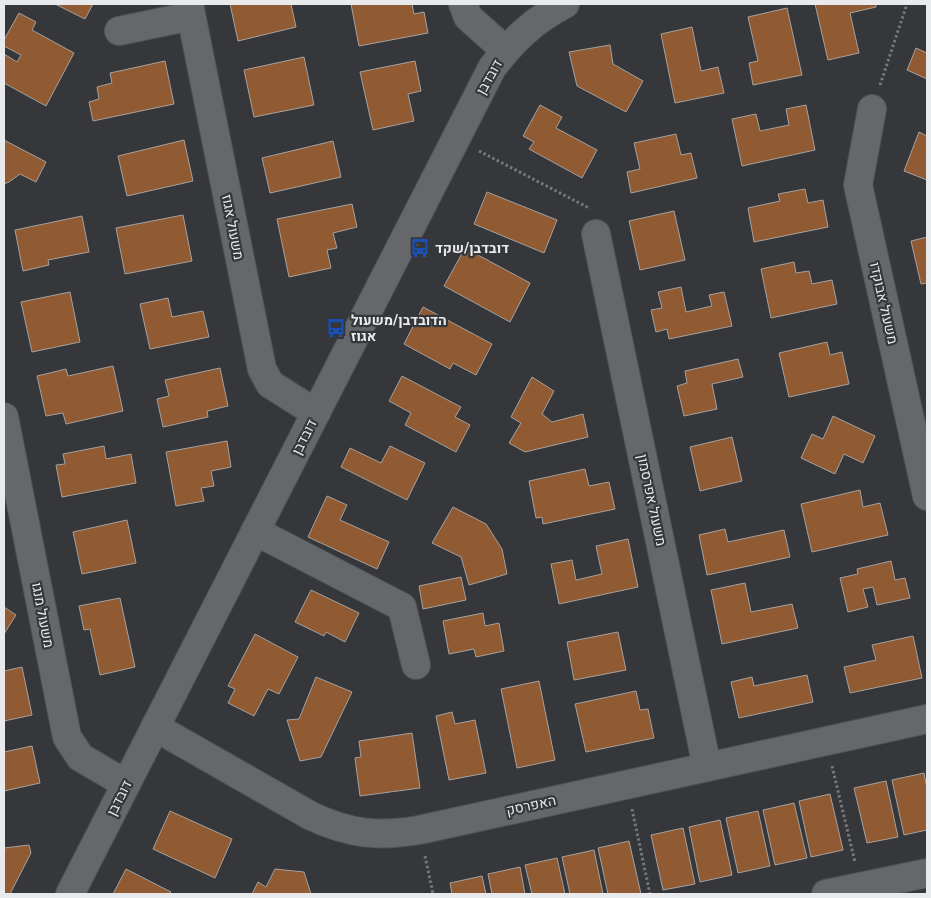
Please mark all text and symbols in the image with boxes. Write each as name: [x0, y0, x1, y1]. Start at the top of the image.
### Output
street label: דובדבן: [473, 57, 505, 97]
street label: משעול אגוז: [219, 193, 247, 261]
bus stop icon: דובדבן/שקד: [409, 237, 431, 259]
place label: דובדבן/שקד: [435, 240, 509, 256]
street label: משעול אבוקדו: [867, 261, 901, 345]
place label: הדובדבן/משעול אגוז: [351, 312, 447, 344]
bus stop icon: הדובדבן/משעול אגוז: [325, 317, 347, 339]
street label: דובדבן: [288, 417, 320, 457]
street label: משעול אפרסמון: [634, 453, 670, 547]
street label: משעול מנגו: [29, 581, 57, 649]
street label: דובדבן: [103, 778, 135, 818]
street label: האפרסק: [505, 792, 557, 818]

